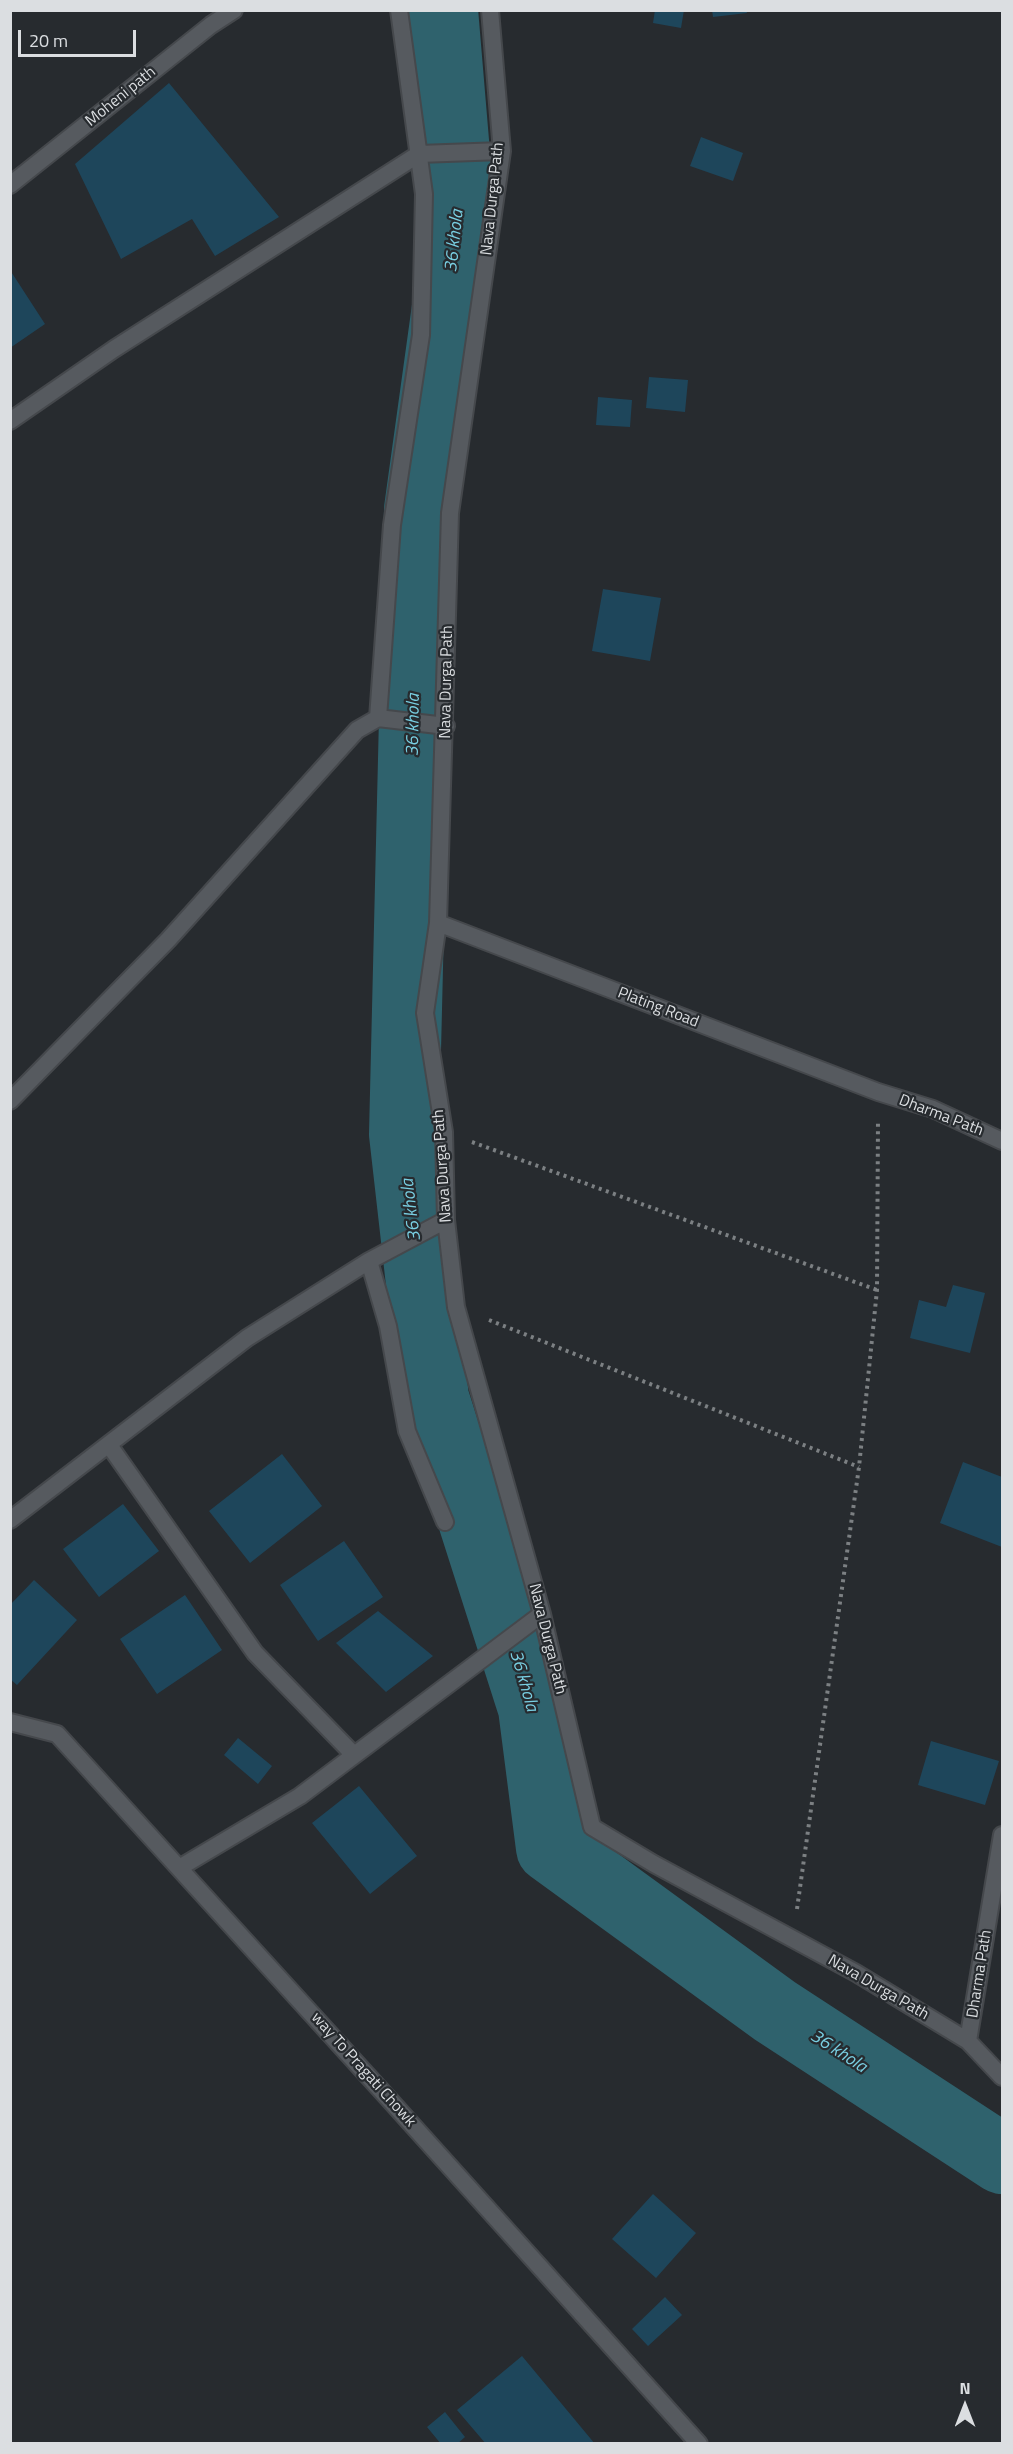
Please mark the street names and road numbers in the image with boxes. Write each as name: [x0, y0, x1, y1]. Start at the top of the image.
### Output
street label: Moheni path: [82, 63, 160, 131]
street label: Nava Durga Path: [478, 142, 508, 256]
street label: Nava Durga Path: [436, 625, 458, 739]
street label: Plating Road: [615, 984, 701, 1032]
street label: Dharma Path: [896, 1091, 986, 1141]
street label: Nava Durga Path: [429, 1109, 457, 1223]
street label: Nava Durga Path: [524, 1582, 570, 1696]
street label: Dharma Path: [964, 1929, 996, 2019]
street label: Nava Durga Path: [824, 1951, 932, 2025]
street label: way To Pragati Chowk: [306, 2009, 420, 2131]

